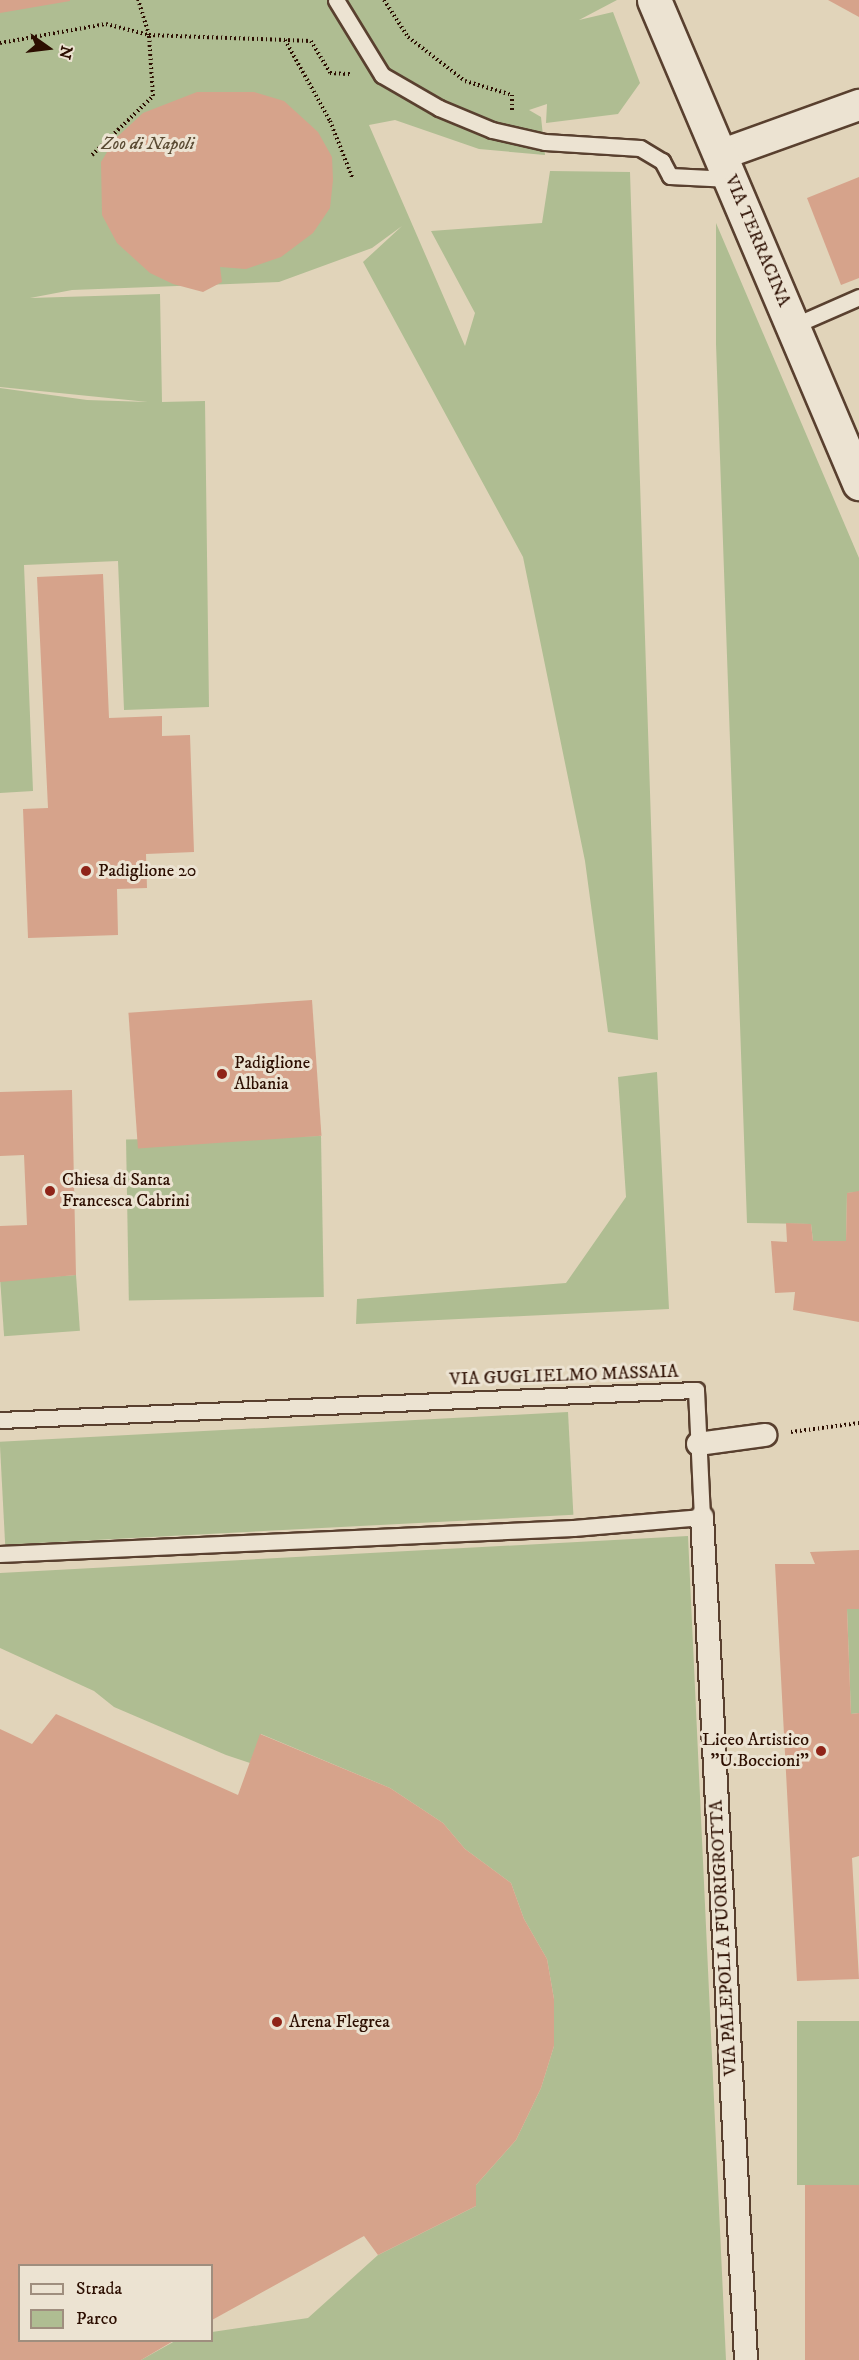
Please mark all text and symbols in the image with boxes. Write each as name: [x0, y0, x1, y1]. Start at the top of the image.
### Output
north arrow: [18, 18, 78, 78]
text: N: [54, 44, 77, 61]
park label: Zoo di Napoli: [101, 133, 195, 155]
street label: VIA TERRACINA: [720, 172, 794, 310]
place label: Padiglione 20: [98, 860, 196, 882]
marker: Padiglione 20: [79, 864, 93, 878]
place label: Padiglione Albania: [234, 1053, 310, 1096]
marker: Padiglione Albania: [215, 1067, 229, 1081]
place label: Chiesa di Santa Francesca Cabrini: [62, 1170, 190, 1212]
marker: Chiesa di Santa Francesca Cabrini: [43, 1184, 57, 1198]
street label: VIA GUGLIELMO MASSAIA: [449, 1361, 679, 1391]
place label: Liceo Artistico "U.Boccioni": [702, 1730, 809, 1772]
marker: Liceo Artistico "U.Boccioni": [814, 1744, 828, 1758]
street label: VIA PALEPOLI A FUORIGROTTA: [706, 1800, 742, 2076]
place label: Arena Flegrea: [289, 2011, 390, 2033]
marker: Arena Flegrea: [270, 2015, 284, 2029]
legend: [18, 2264, 213, 2342]
text: Strada: [76, 2278, 122, 2300]
text: Parco: [76, 2308, 117, 2330]

